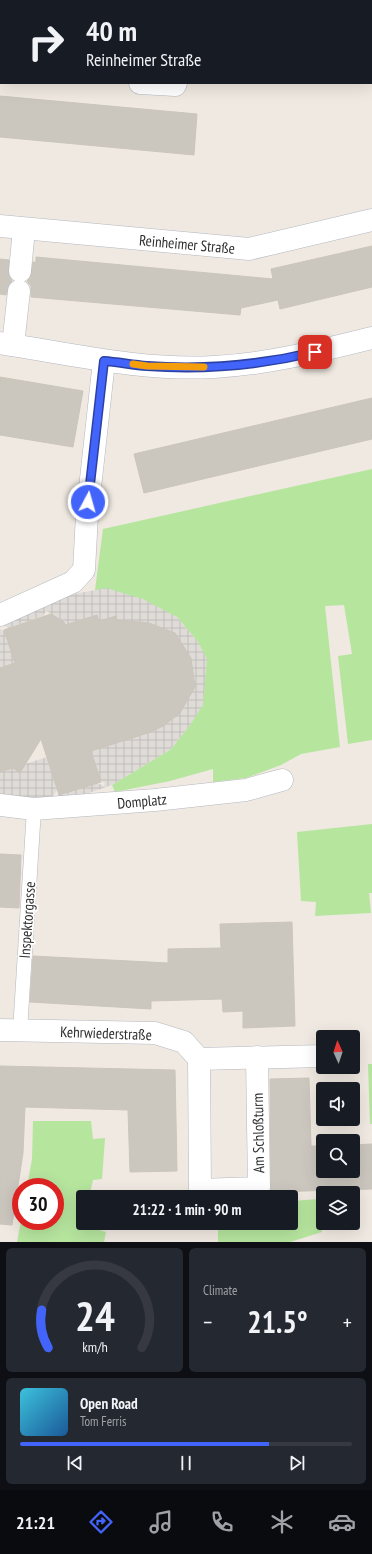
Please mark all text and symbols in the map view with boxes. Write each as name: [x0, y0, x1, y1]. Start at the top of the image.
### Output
text: 40 m: [86, 12, 137, 49]
icon: right: [20, 16, 72, 68]
text: Reinheimer Straße: [86, 48, 201, 71]
street label: Reinheimer Straße: [138, 230, 236, 258]
pin: [298, 335, 332, 369]
icon: arrive: [304, 341, 326, 363]
position arrow: [67, 481, 109, 523]
street label: Domplatz: [116, 789, 168, 813]
street label: Inspektorgasse: [15, 881, 39, 959]
street label: Kehrwiederstraße: [60, 1022, 152, 1044]
north arrow: [316, 1030, 360, 1074]
map controls: [316, 1030, 360, 1230]
button: sound: [316, 1082, 360, 1126]
street label: Am Schloßturm: [248, 1093, 268, 1173]
button: search: [316, 1134, 360, 1178]
speed limit sign: 30: [12, 1178, 64, 1230]
button: layers: [316, 1186, 360, 1230]
text: 21:22 · 1 min · 90 m: [133, 1200, 241, 1219]
text: Climate: [203, 1282, 237, 1299]
text: 24: [75, 1289, 114, 1342]
text: 21.5°: [247, 1302, 308, 1341]
text: −: [203, 1308, 212, 1336]
text: +: [343, 1308, 352, 1336]
text: km/h: [82, 1337, 107, 1356]
text: Open Road: [80, 1394, 138, 1413]
text: Tom Ferris: [80, 1413, 126, 1430]
icon: previous: [64, 1452, 86, 1474]
icon: pause: [175, 1452, 197, 1474]
icon: next: [286, 1452, 308, 1474]
icon: directions: [87, 1508, 115, 1536]
icon: music: [147, 1508, 175, 1536]
icon: phone: [208, 1508, 236, 1536]
icon: climate: [268, 1508, 296, 1536]
icon: car: [328, 1508, 356, 1536]
text: 21:21: [16, 1511, 55, 1534]

